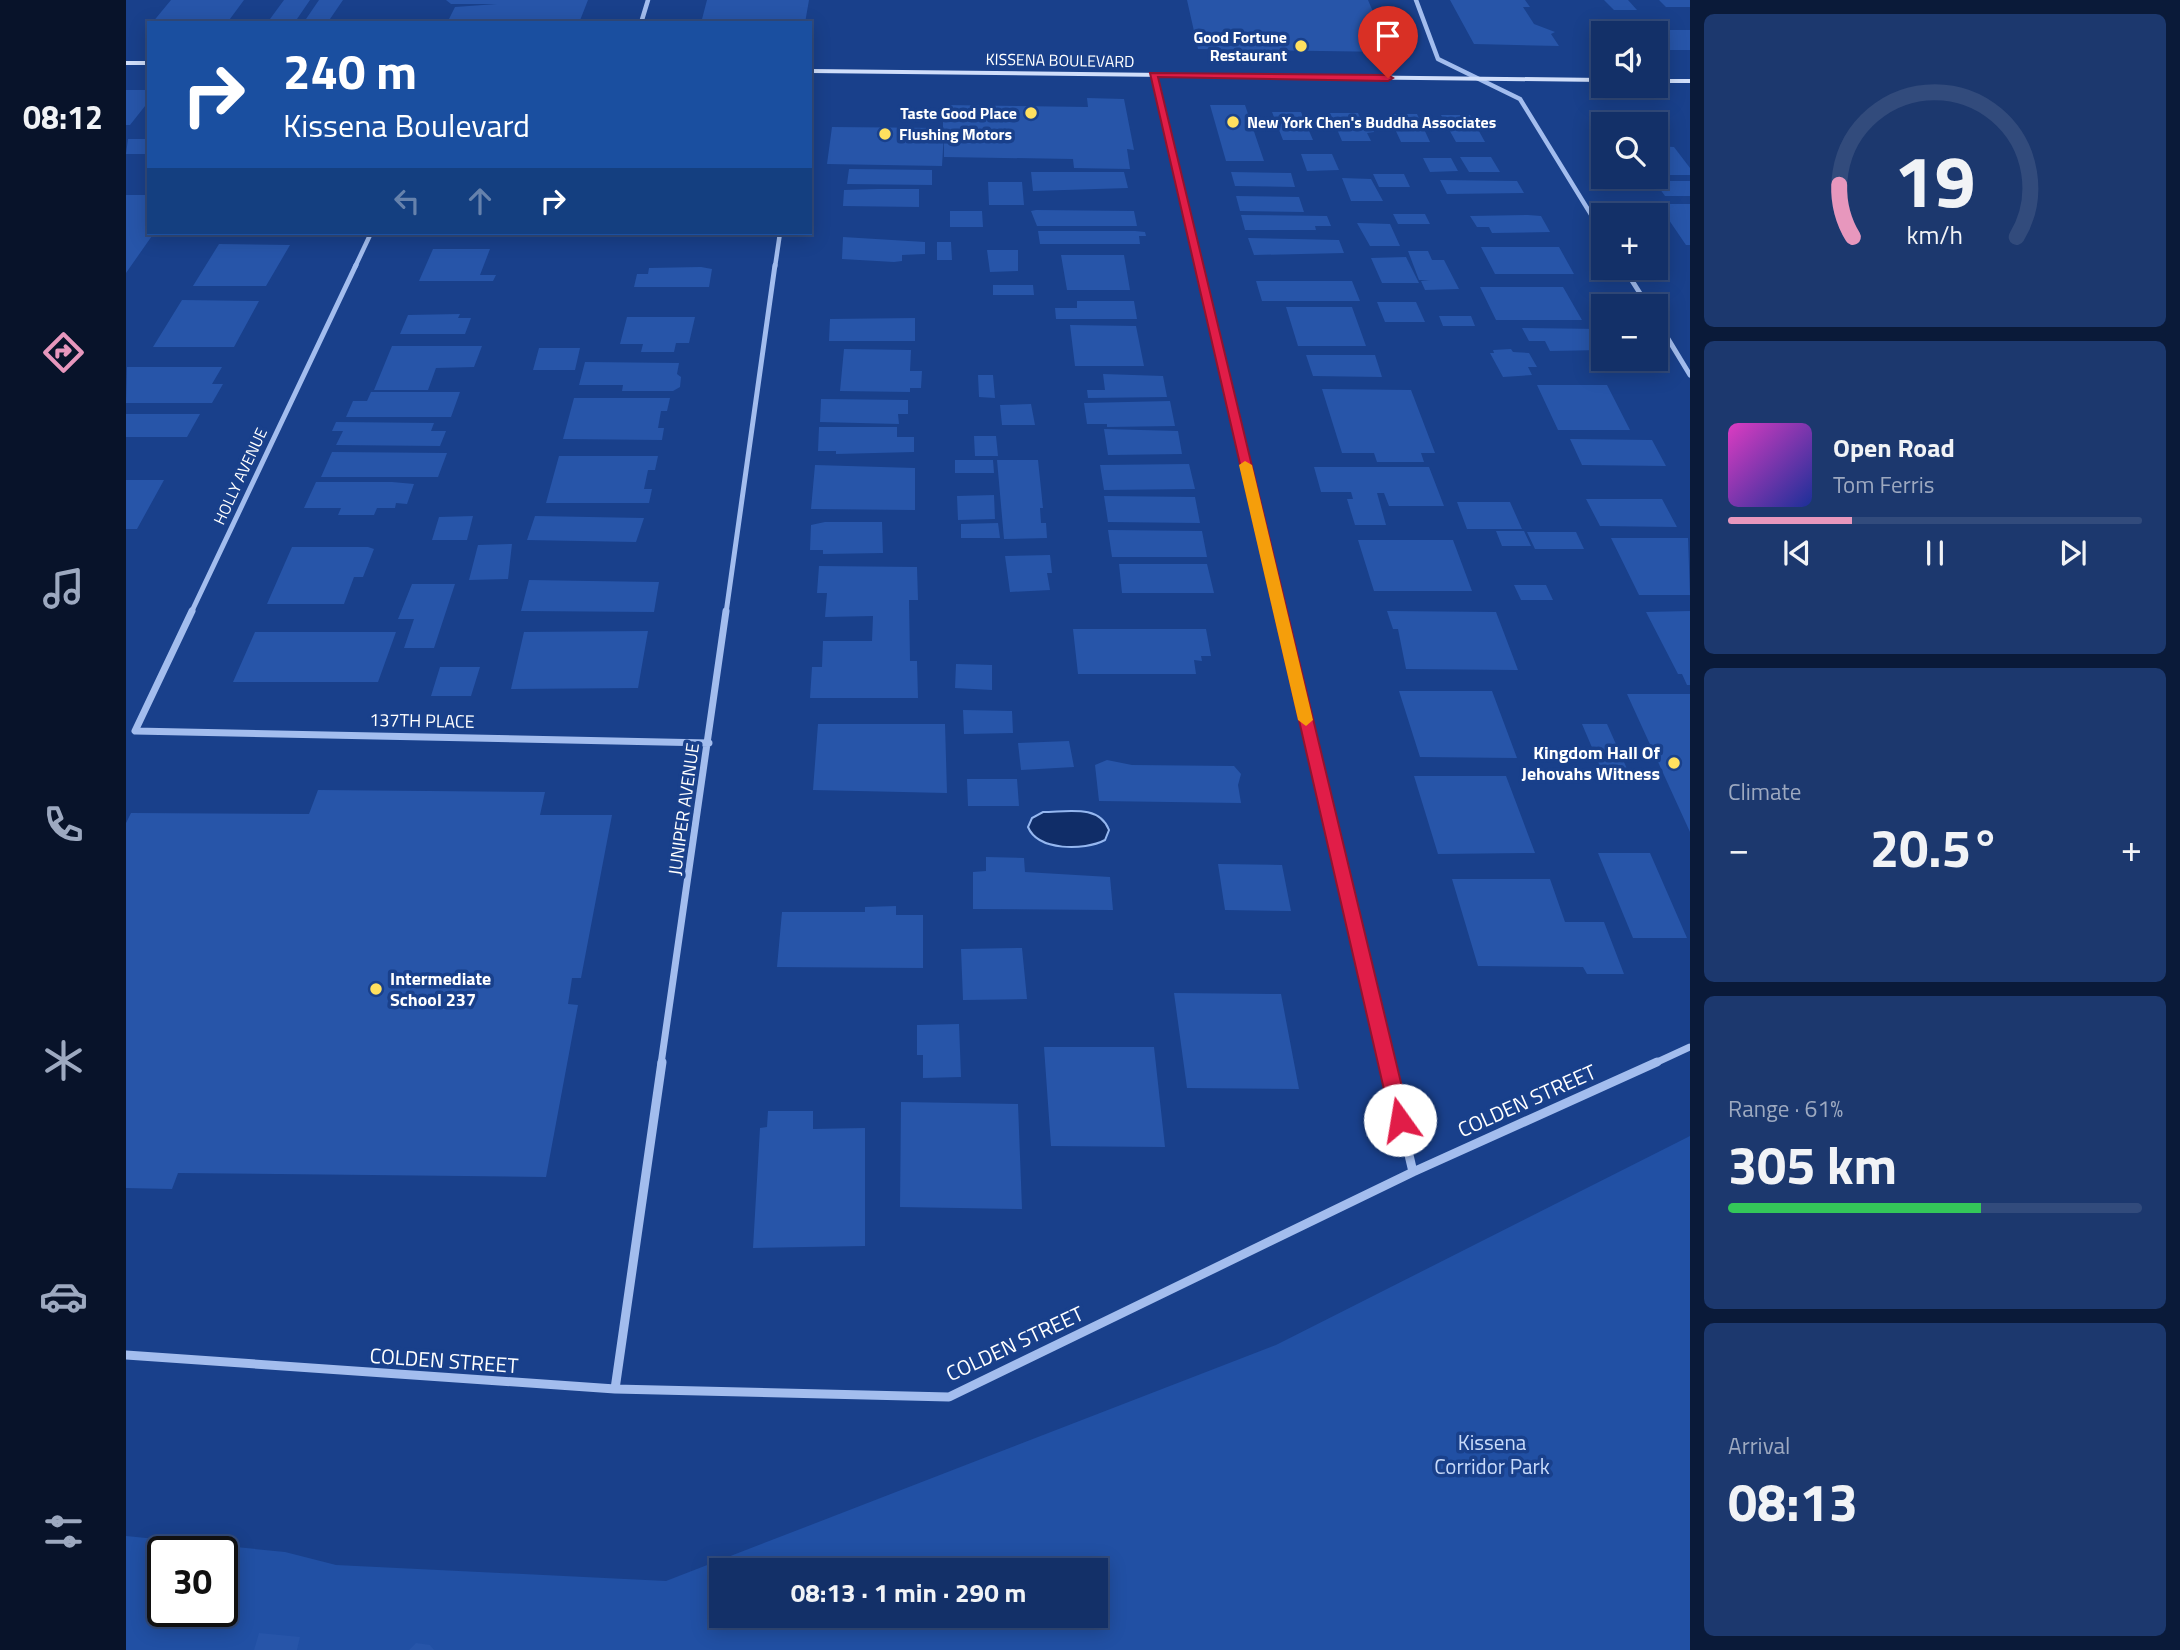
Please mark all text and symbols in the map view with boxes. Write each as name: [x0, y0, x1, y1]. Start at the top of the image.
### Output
pin: [1358, 6, 1418, 78]
icon: arrive: [1369, 17, 1407, 55]
map controls: [1591, 21, 1668, 371]
button: sound: [1591, 21, 1668, 98]
place label: Good Fortune Restaurant: [1194, 25, 1287, 67]
text: 240 m: [283, 33, 417, 108]
marker: Good Fortune Restaurant: [1293, 38, 1309, 54]
street label: KISSENA BOULEVARD: [985, 47, 1135, 73]
icon: right: [168, 49, 259, 140]
text: 08:12: [23, 93, 103, 141]
text: Kissena Boulevard: [283, 101, 530, 149]
place label: Taste Good Place: [900, 101, 1017, 125]
marker: Taste Good Place: [1023, 105, 1039, 121]
place label: New York Chen's Buddha Associates: [1247, 110, 1496, 134]
button: search: [1591, 112, 1668, 189]
marker: New York Chen's Buddha Associates: [1225, 114, 1241, 130]
place label: Flushing Motors: [899, 122, 1012, 146]
text: 19: [1894, 125, 1976, 235]
marker: Flushing Motors: [877, 126, 893, 142]
icon: left: [388, 182, 426, 220]
icon: ahead: [461, 182, 499, 220]
icon: right: [534, 182, 572, 220]
button: +: [1591, 203, 1668, 280]
text: km/h: [1907, 215, 1963, 253]
button: −: [1591, 294, 1668, 371]
icon: directions: [39, 328, 88, 377]
street label: HOLLY AVENUE: [207, 423, 273, 528]
text: Open Road: [1833, 428, 1955, 467]
text: Tom Ferris: [1833, 467, 1934, 502]
icon: previous: [1778, 534, 1816, 572]
icon: pause: [1916, 534, 1954, 572]
icon: next: [2054, 534, 2092, 572]
icon: music: [39, 564, 88, 613]
street label: 137TH PLACE: [369, 706, 475, 735]
place label: Kingdom Hall Of Jehovahs Witness: [1522, 739, 1661, 787]
street label: JUNIPER AVENUE: [661, 741, 706, 877]
marker: Kingdom Hall Of Jehovahs Witness: [1666, 755, 1682, 771]
text: Climate: [1728, 774, 1801, 809]
icon: phone: [39, 800, 88, 849]
text: 20.5°: [1870, 808, 2000, 887]
text: −: [1728, 819, 1749, 877]
text: +: [2121, 819, 2142, 877]
place label: Intermediate School 237: [390, 965, 491, 1013]
marker: Intermediate School 237: [368, 981, 384, 997]
icon: climate: [39, 1036, 88, 1085]
street label: COLDEN STREET: [1452, 1055, 1601, 1145]
position arrow: [1363, 1083, 1437, 1157]
text: Range · 61%: [1728, 1091, 1843, 1126]
text: 305 km: [1728, 1125, 1897, 1204]
icon: car: [39, 1272, 88, 1321]
street label: COLDEN STREET: [940, 1297, 1089, 1389]
street label: COLDEN STREET: [369, 1339, 519, 1381]
park label: Kissena Corridor Park: [1434, 1426, 1550, 1482]
text: Arrival: [1728, 1428, 1790, 1463]
text: 08:13: [1728, 1462, 1858, 1541]
icon: filters: [39, 1507, 88, 1556]
speed limit sign: 30: [147, 1536, 238, 1627]
text: 08:13 · 1 min · 290 m: [791, 1573, 1026, 1612]

